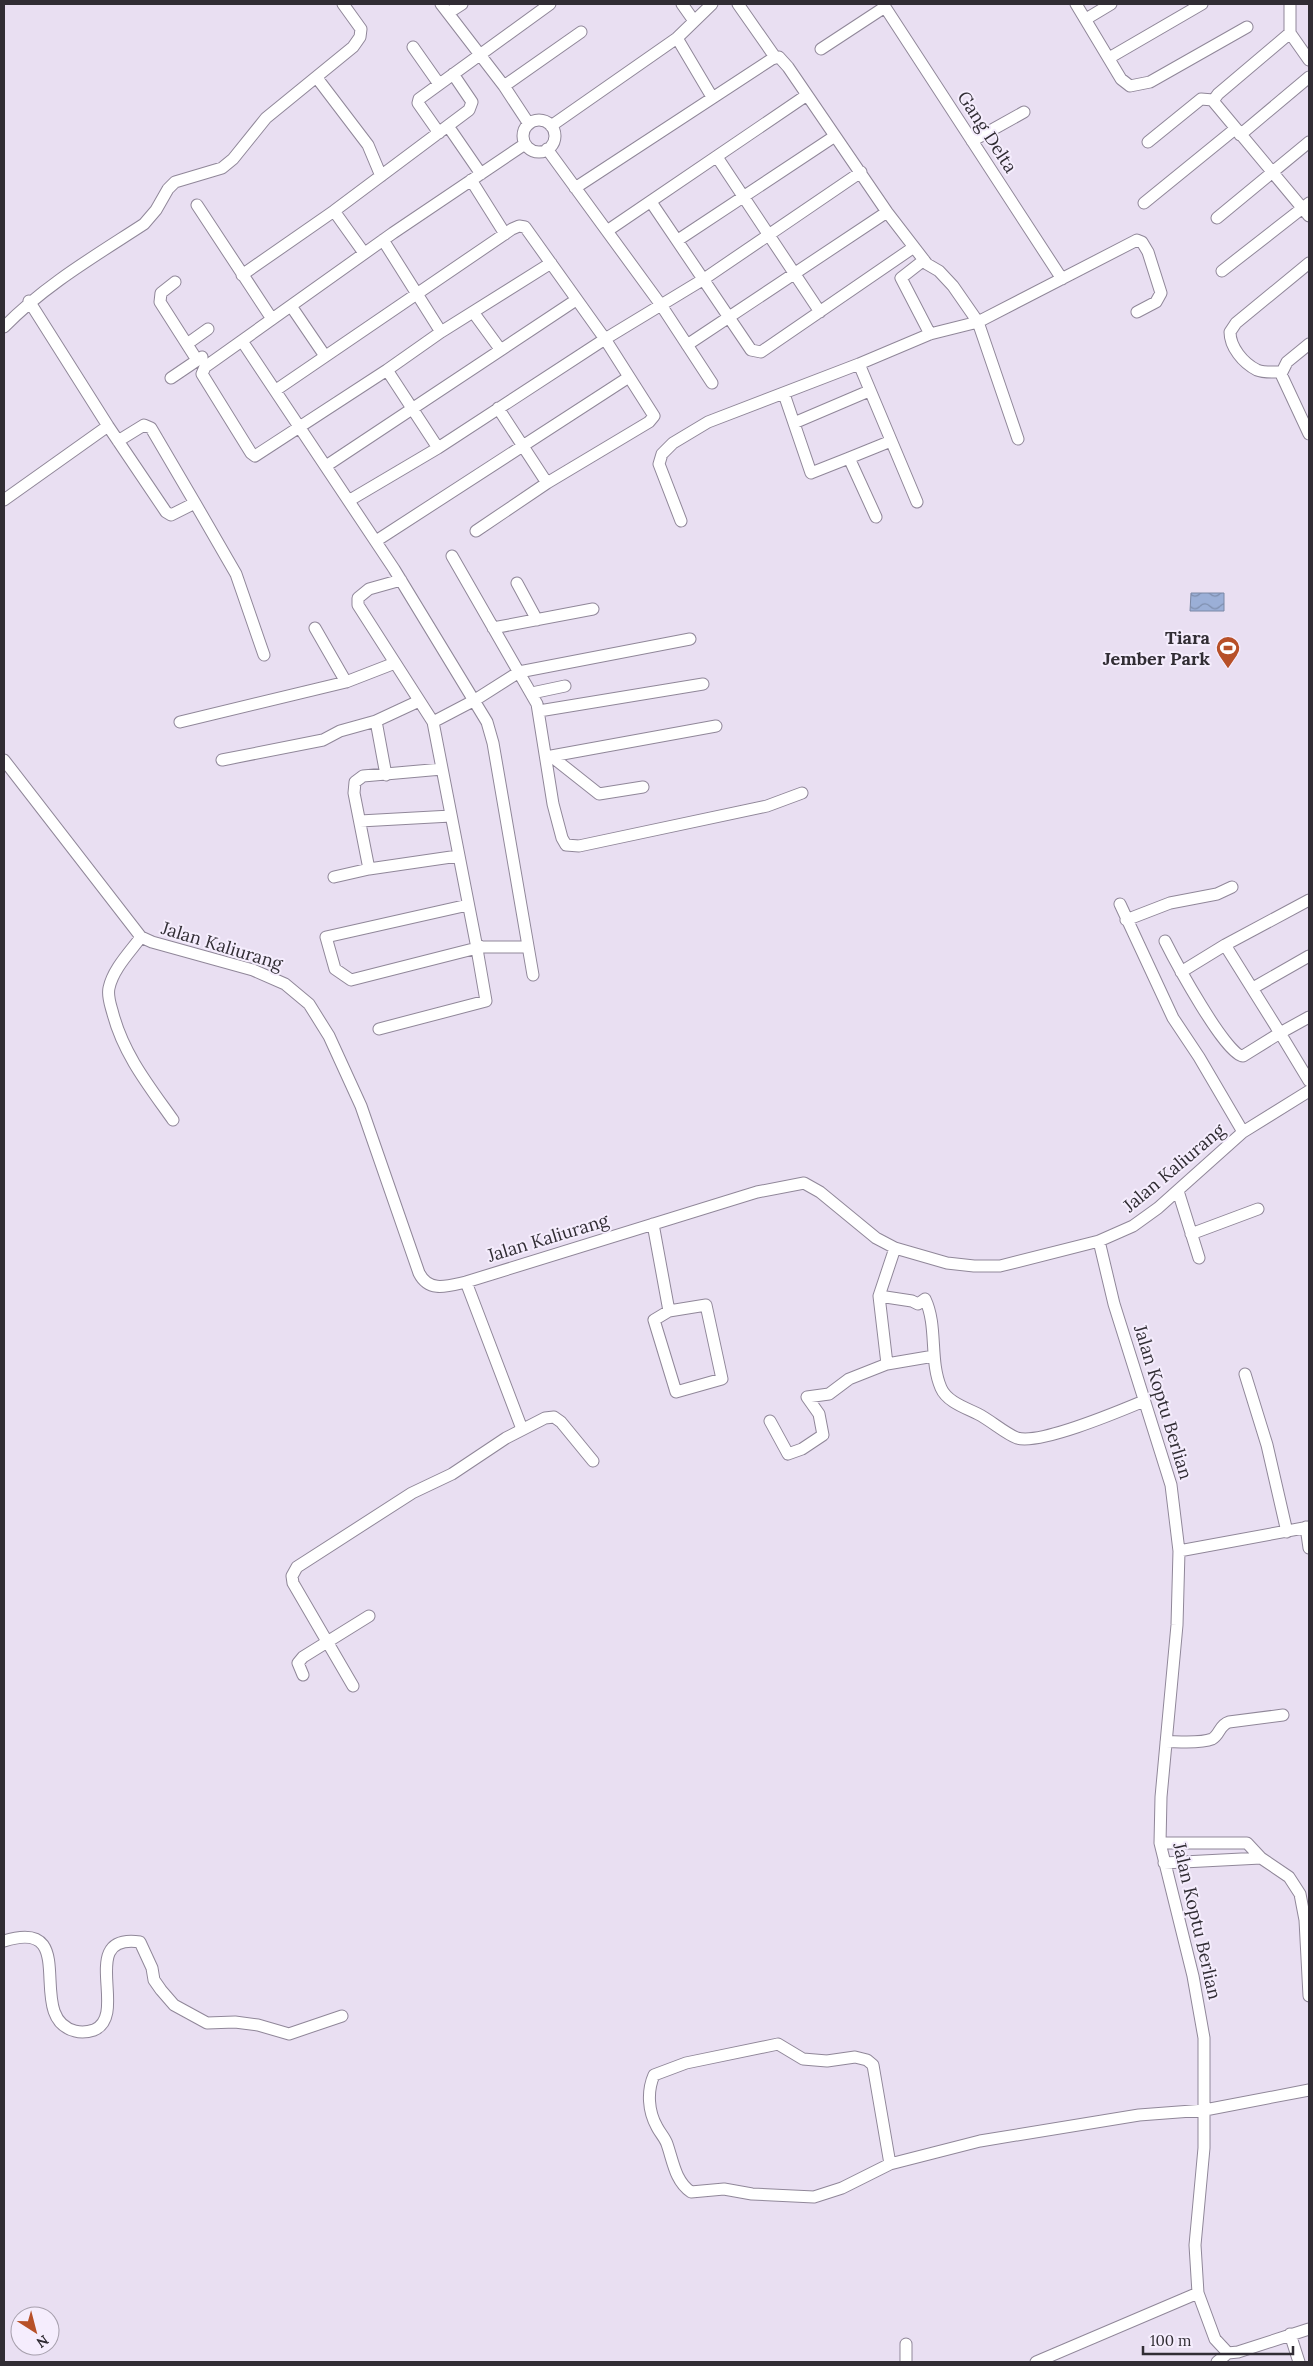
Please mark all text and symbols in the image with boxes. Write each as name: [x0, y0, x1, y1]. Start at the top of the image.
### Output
street label: Gang Delta: [952, 86, 1022, 177]
place label: Tiara Jember Park: [1103, 626, 1211, 670]
sports icon: Tiara Jember Park: [1215, 635, 1241, 669]
street label: Jalan Kaliurang: [158, 916, 287, 975]
street label: Jalan Kaliurang: [1117, 1118, 1230, 1217]
street label: Jalan Kaliurang: [483, 1208, 612, 1267]
street label: Jalan Koptu Berlian: [1129, 1321, 1198, 1482]
street label: Jalan Koptu Berlian: [1168, 1839, 1227, 2002]
north arrow: [10, 2306, 60, 2356]
scale bar: [1143, 2324, 1293, 2356]
text: N: [33, 2331, 52, 2352]
text: 100 m: [1150, 2331, 1191, 2350]

